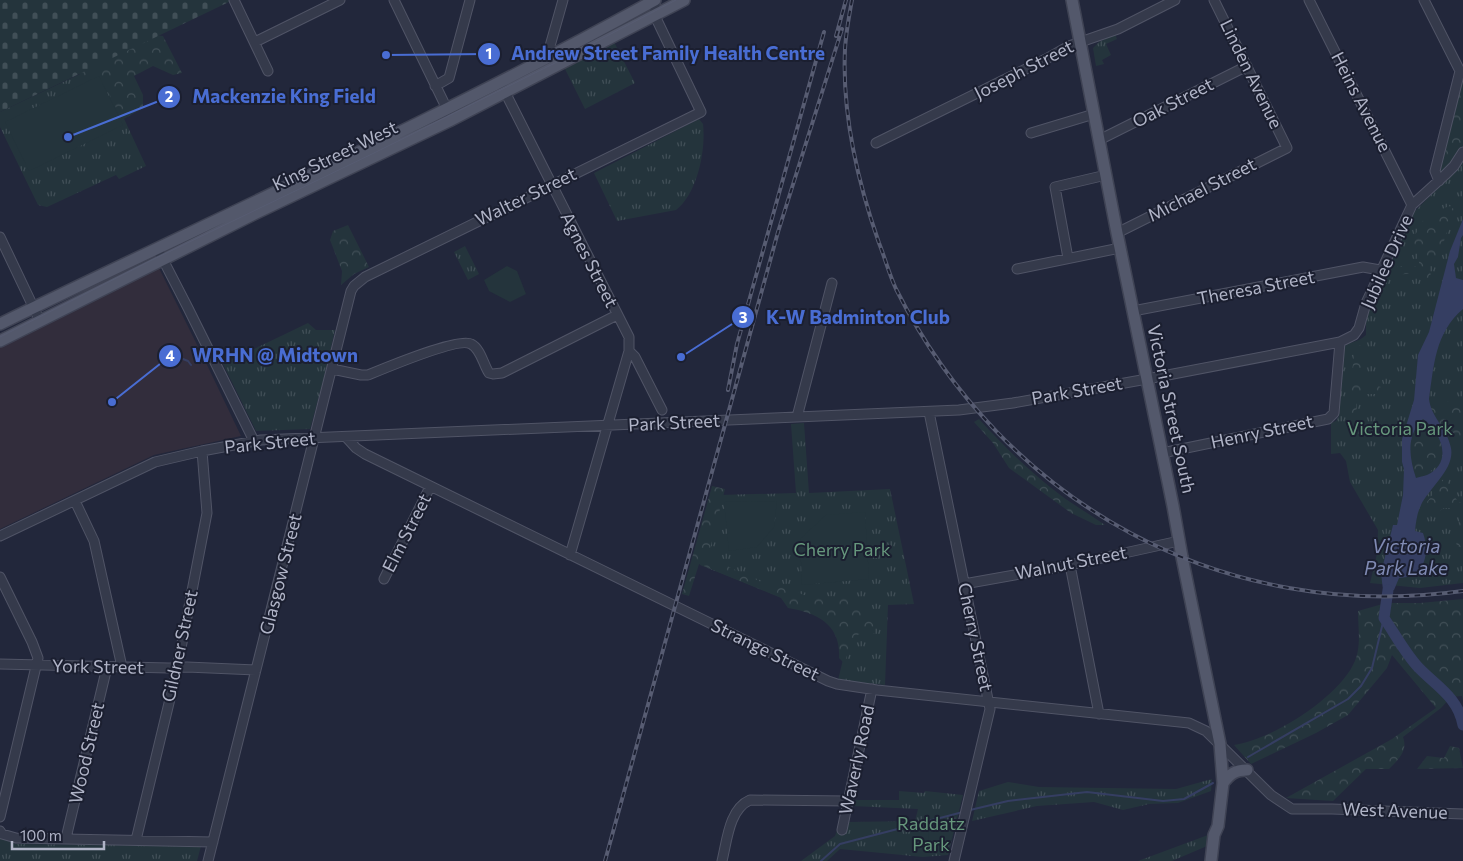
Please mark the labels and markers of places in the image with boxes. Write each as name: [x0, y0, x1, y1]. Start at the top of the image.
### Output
callout: Andrew Street Family Health Centre: [476, 37, 835, 71]
callout: Mackenzie King Field: [157, 80, 385, 114]
callout: K-W Badminton Club: [731, 300, 960, 334]
callout: WRHN @ Midtown: [157, 339, 369, 373]

